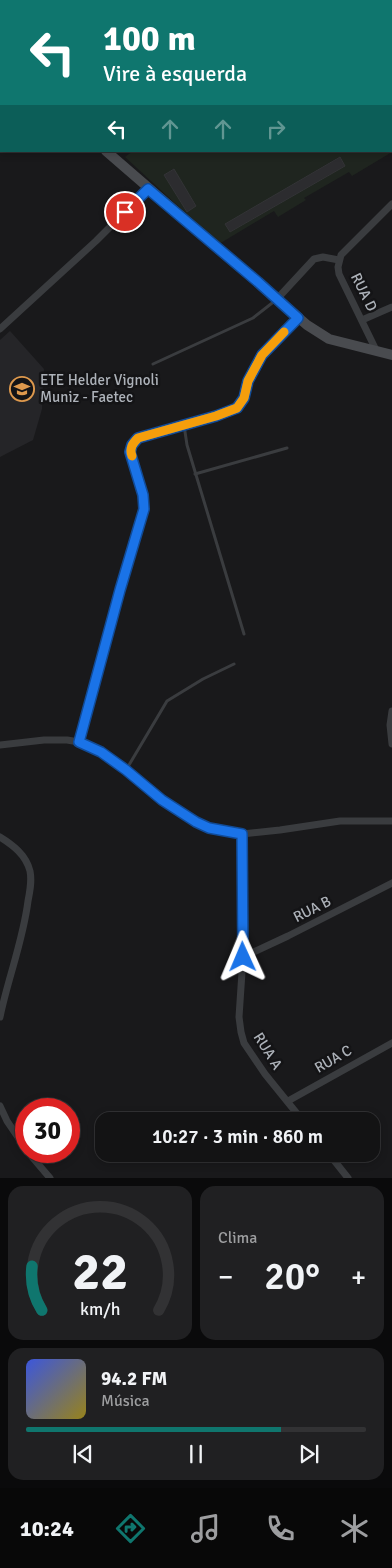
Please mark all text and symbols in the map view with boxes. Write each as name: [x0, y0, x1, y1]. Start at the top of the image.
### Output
text: 100 m: [103, 17, 196, 60]
icon: left: [20, 20, 85, 85]
text: Vire à esquerda: [103, 60, 247, 87]
icon: left: [103, 115, 131, 143]
icon: ahead: [156, 115, 184, 143]
icon: ahead: [209, 115, 237, 143]
icon: right: [262, 115, 290, 143]
pin: [104, 191, 146, 233]
icon: arrive: [111, 198, 139, 226]
street label: RUA D: [347, 270, 381, 314]
place label: ETE Helder Vignoli Muniz - Faetec: [40, 371, 159, 406]
school or university icon: ETE Helder Vignoli Muniz - Faetec: [9, 376, 35, 402]
street label: RUA B: [290, 892, 334, 926]
position arrow: [216, 930, 268, 982]
street label: RUA A: [250, 1029, 286, 1073]
street label: RUA C: [311, 1041, 355, 1077]
speed limit sign: 30: [15, 1098, 80, 1163]
text: 10:27 · 3 min · 860 m: [152, 1125, 323, 1149]
text: Clima: [218, 1228, 257, 1248]
text: 22: [72, 1240, 128, 1304]
text: 20°: [264, 1253, 320, 1300]
text: −: [218, 1260, 233, 1294]
text: +: [351, 1260, 366, 1294]
text: km/h: [80, 1298, 120, 1320]
text: 94.2 FM: [101, 1367, 167, 1391]
text: Música: [101, 1391, 150, 1411]
icon: previous: [69, 1440, 97, 1468]
icon: pause: [182, 1440, 210, 1468]
icon: next: [295, 1440, 323, 1468]
icon: directions: [113, 1511, 148, 1546]
icon: music: [188, 1511, 223, 1546]
icon: phone: [263, 1511, 298, 1546]
icon: climate: [337, 1511, 372, 1546]
text: 10:24: [20, 1515, 74, 1542]

